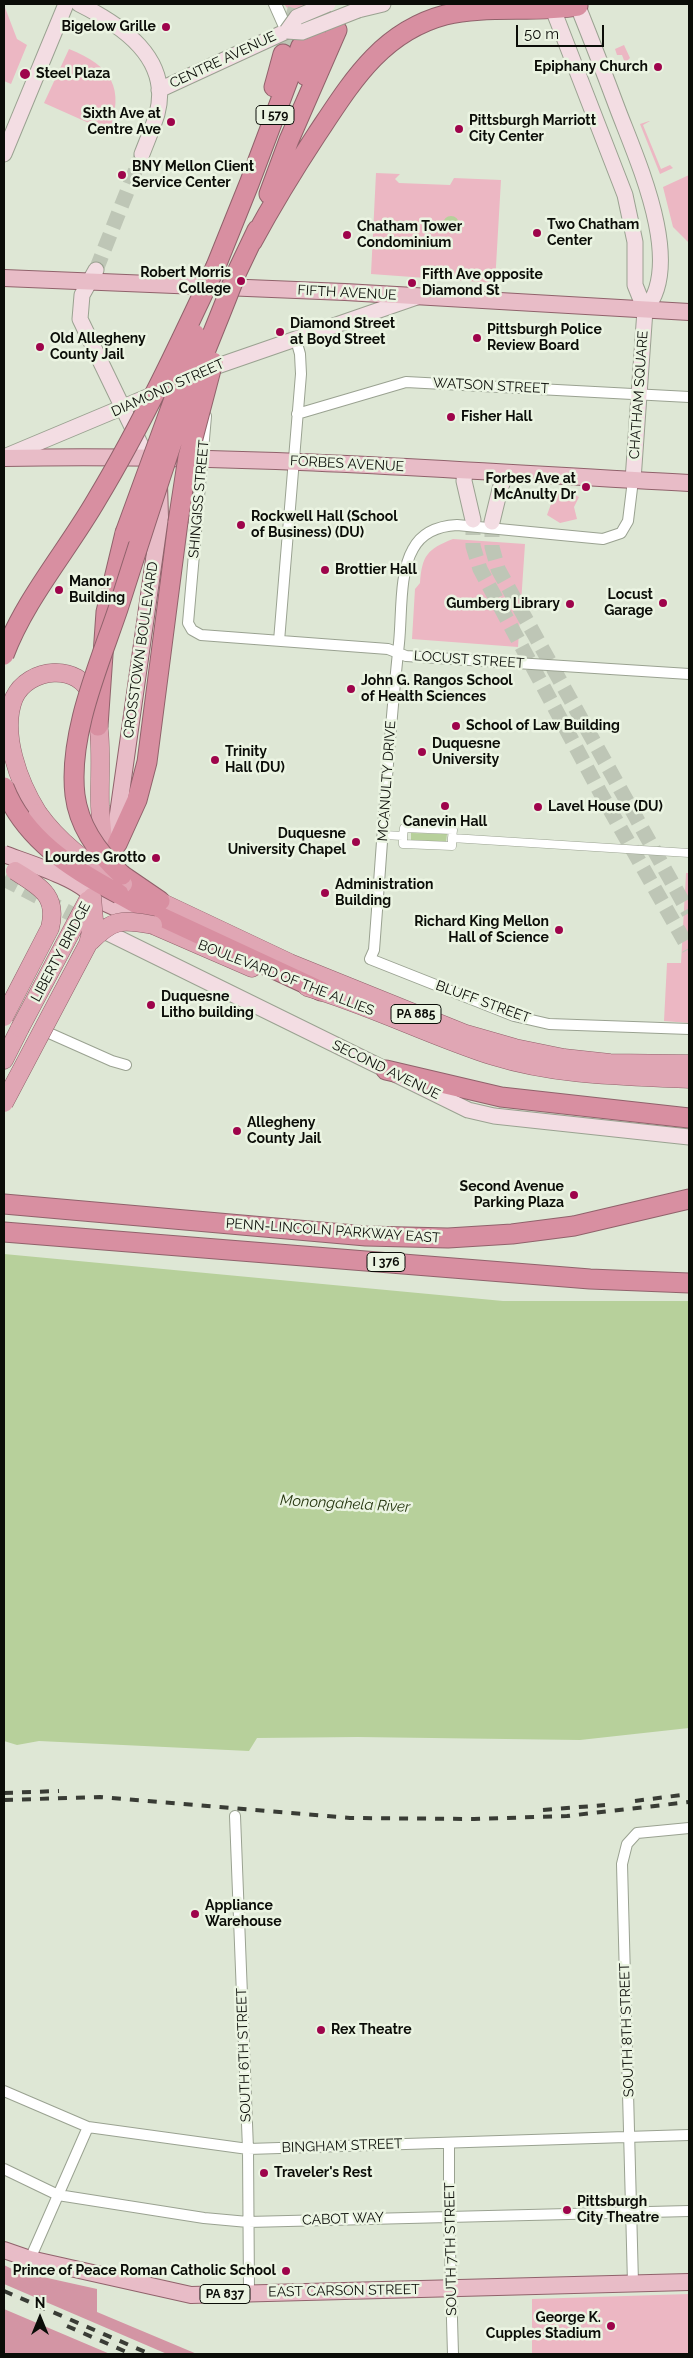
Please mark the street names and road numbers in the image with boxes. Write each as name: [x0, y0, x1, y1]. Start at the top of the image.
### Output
street label: CENTRE AVENUE: [167, 28, 279, 92]
road number: I 579: [256, 106, 294, 124]
street label: FIFTH AVENUE: [297, 282, 397, 304]
street label: CHATHAM SQUARE: [626, 330, 652, 460]
street label: DIAMOND STREET: [109, 356, 227, 420]
street label: WATSON STREET: [433, 375, 549, 397]
street label: SHINGISS STREET: [185, 439, 213, 559]
street label: FORBES AVENUE: [290, 453, 404, 475]
street label: CROSSTOWN BOULEVARD: [120, 561, 162, 739]
street label: LOCUST STREET: [413, 648, 525, 672]
street label: MCANULTY DRIVE: [374, 720, 400, 842]
street label: LIBERTY BRIDGE: [28, 899, 94, 1005]
street label: BOULEVARD OF THE ALLIES: [195, 937, 377, 1019]
street label: BLUFF STREET: [433, 977, 533, 1027]
road number: PA 885: [391, 1004, 441, 1024]
street label: SECOND AVENUE: [329, 1037, 443, 1103]
street label: PENN-LINCOLN PARKWAY EAST: [225, 1215, 441, 1247]
road number: I 376: [367, 1252, 405, 1272]
street label: SOUTH 8TH STREET: [616, 1963, 638, 2097]
street label: SOUTH 6TH STREET: [233, 1987, 255, 2123]
street label: BINGHAM STREET: [281, 2135, 403, 2157]
street label: SOUTH 7TH STREET: [441, 2182, 461, 2316]
street label: CABOT WAY: [302, 2209, 384, 2229]
street label: EAST CARSON STREET: [268, 2281, 420, 2301]
road number: PA 837: [200, 2284, 250, 2304]

